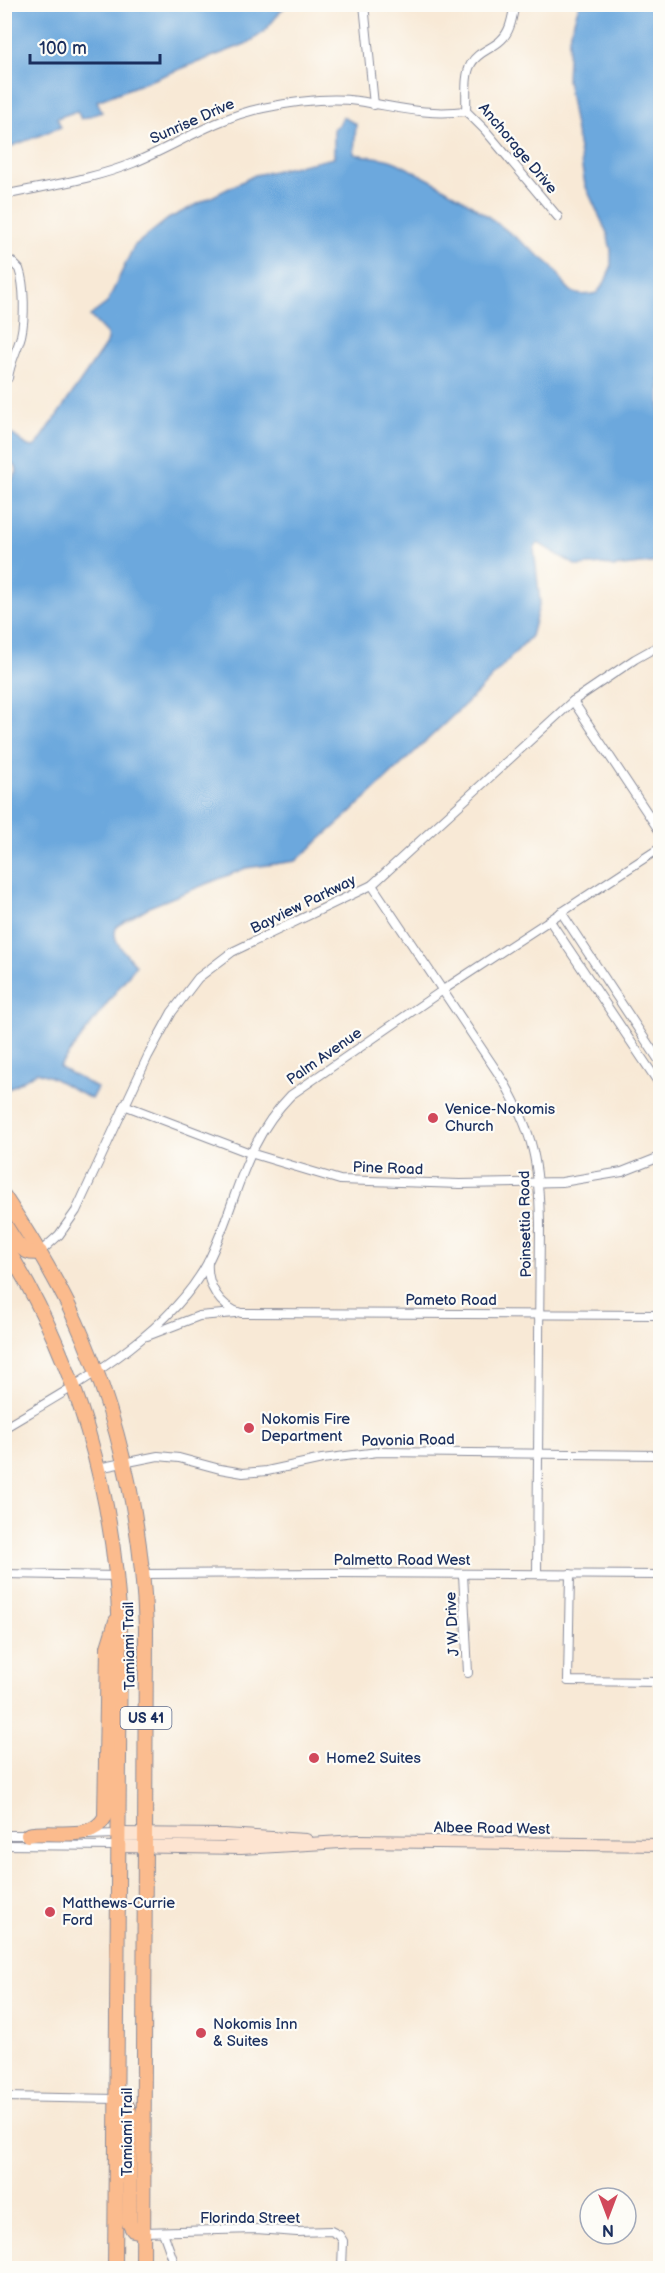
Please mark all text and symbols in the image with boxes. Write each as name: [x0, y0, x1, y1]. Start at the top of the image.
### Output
scale bar: [30, 27, 160, 65]
text: 100 m: [39, 38, 87, 59]
street label: Sunrise Drive: [147, 94, 237, 149]
street label: Anchorage Drive: [474, 99, 561, 198]
street label: Bayview Parkway: [247, 871, 359, 938]
street label: Palm Avenue: [283, 1023, 366, 1089]
place label: Venice-Nokomis Church: [445, 1100, 556, 1136]
marker: Venice-Nokomis Church: [426, 1111, 440, 1125]
street label: Pine Road: [352, 1158, 424, 1179]
street label: Poinsettia Road: [515, 1170, 536, 1278]
street label: Pameto Road: [405, 1291, 497, 1310]
place label: Nokomis Fire Department: [261, 1410, 350, 1446]
marker: Nokomis Fire Department: [242, 1421, 256, 1435]
street label: Pavonia Road: [361, 1430, 455, 1451]
street label: Palmetto Road West: [334, 1551, 471, 1570]
street label: J W Drive: [441, 1591, 464, 1657]
street label: Tamiami Trail: [119, 1602, 140, 1690]
road number: US 41: [120, 1707, 172, 1729]
place label: Home2 Suites: [326, 1749, 421, 1768]
marker: Home2 Suites: [307, 1751, 321, 1765]
street label: Albee Road West: [434, 1818, 551, 1839]
place label: Matthews-Currie Ford: [62, 1894, 175, 1930]
marker: Matthews-Currie Ford: [43, 1905, 57, 1919]
place label: Nokomis Inn & Suites: [213, 2015, 297, 2051]
marker: Nokomis Inn & Suites: [194, 2026, 208, 2040]
street label: Tamiami Trail: [118, 2088, 137, 2176]
north arrow: [578, 2186, 638, 2246]
street label: Florinda Street: [200, 2209, 300, 2228]
text: N: [602, 2220, 614, 2239]

